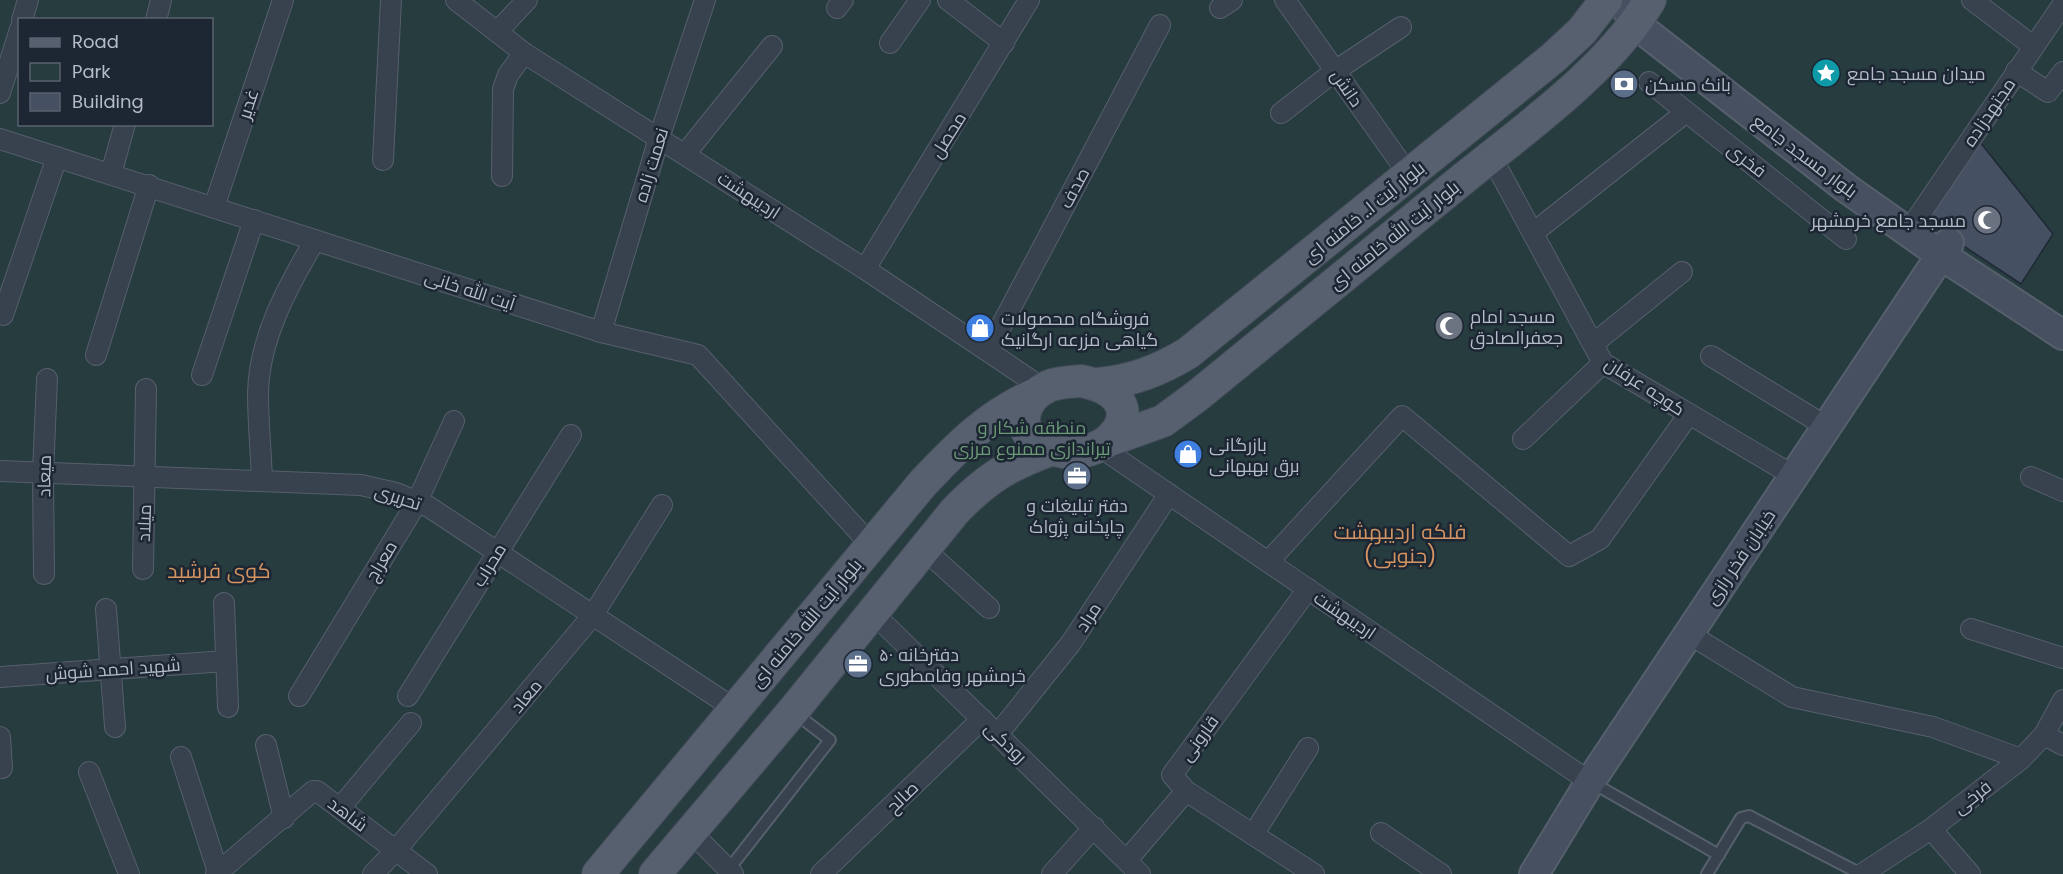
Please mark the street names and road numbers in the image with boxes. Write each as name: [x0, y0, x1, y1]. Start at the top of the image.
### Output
street label: دانش: [1325, 64, 1369, 112]
street label: مجتهدزاده: [1957, 73, 2021, 151]
street label: غدیر: [231, 86, 265, 123]
street label: محصل: [924, 107, 972, 163]
street label: بلوار مسجد جامع: [1747, 108, 1863, 204]
street label: نعمت زاده: [628, 125, 674, 205]
street label: فخری: [1722, 137, 1772, 183]
street label: بلوار آیت ا.. خامنه ای: [1298, 155, 1430, 269]
street label: صدف: [1053, 163, 1095, 213]
street label: اردیبهشت: [713, 165, 785, 225]
street label: بلوار آیت الله خامنه ای: [1323, 175, 1465, 295]
street label: آیت الله خانی: [422, 264, 519, 316]
street label: کوچه عرفان: [1600, 351, 1690, 421]
street label: میعاد: [31, 455, 57, 497]
street label: تحریری: [372, 478, 425, 516]
street label: میلاد: [131, 504, 157, 542]
street label: خیابان فخر رازی: [1699, 504, 1781, 610]
street label: معراج: [359, 536, 403, 586]
street label: محراب: [466, 538, 512, 592]
street label: بلوار آیت الله خامنه ای: [745, 553, 867, 693]
street label: اردیبهشت: [1309, 585, 1381, 645]
street label: مراد: [1069, 597, 1107, 637]
street label: شهید احمد شوش: [45, 652, 181, 686]
street label: معاد: [505, 674, 547, 718]
street label: قارونی: [1174, 710, 1224, 766]
street label: رودکی: [979, 716, 1033, 768]
street label: فرخی: [1948, 774, 1996, 820]
street label: صالح: [880, 775, 924, 819]
street label: شاهد: [323, 791, 373, 837]

